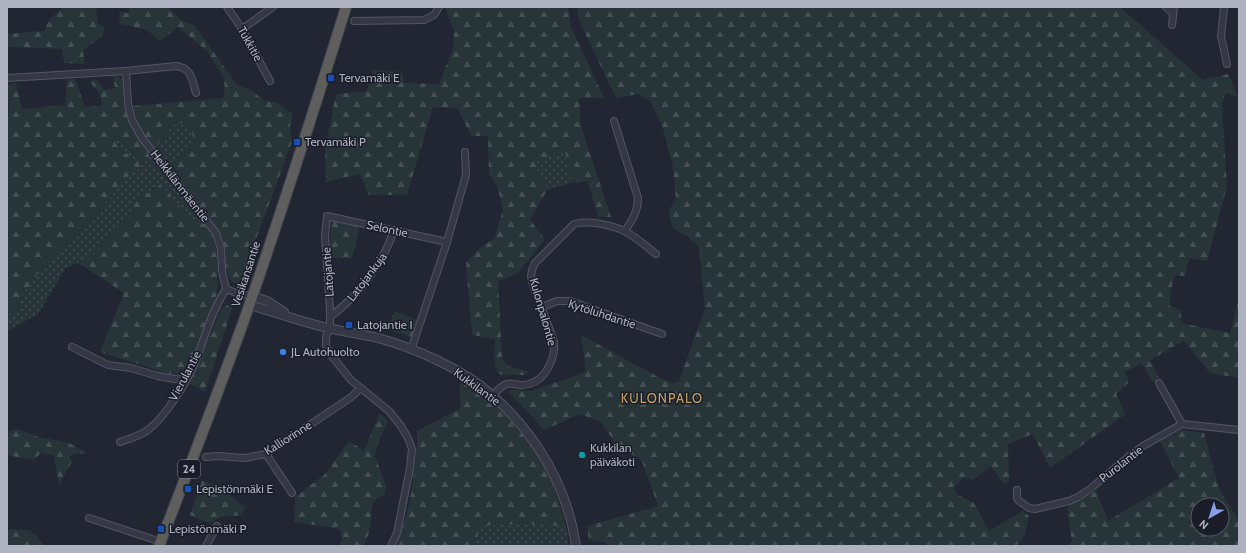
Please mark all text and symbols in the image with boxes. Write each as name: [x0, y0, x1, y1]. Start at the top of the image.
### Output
street label: Tukkitie: [235, 24, 266, 64]
place label: Tervamäki E: [339, 70, 400, 85]
marker: Tervamäki E: [326, 73, 336, 83]
place label: Tervamäki P: [305, 134, 366, 149]
marker: Tervamäki P: [292, 137, 302, 147]
street label: Heikkilänmäentie: [148, 147, 213, 225]
street label: Selontie: [365, 217, 409, 240]
street label: Vesikansantie: [228, 239, 263, 309]
street label: Latojantie: [318, 247, 337, 297]
street label: Latojankuja: [343, 249, 390, 304]
street label: Kulonpalontie: [527, 276, 560, 348]
street label: Kytöluhdantie: [566, 296, 638, 331]
place label: Latojantie I: [357, 317, 413, 332]
marker: Latojantie I: [344, 320, 354, 330]
place label: JL Autohuolto: [290, 344, 360, 359]
marker: JL Autohuolto: [278, 347, 288, 357]
street label: Vierulantie: [165, 348, 204, 403]
street label: Kukkilantie: [451, 365, 504, 409]
district label: KULONPALO: [621, 390, 703, 406]
street label: Kalliorinne: [261, 417, 314, 458]
place label: Kukkilan päiväkoti: [590, 440, 635, 469]
street label: Purolantie: [1096, 442, 1146, 485]
marker: Kukkilan päiväkoti: [577, 450, 587, 460]
road number: 24: [178, 460, 200, 478]
place label: Lepistönmäki E: [196, 481, 273, 496]
marker: Lepistönmäki E: [183, 484, 193, 494]
north arrow: [1190, 497, 1230, 537]
text: N: [1196, 517, 1211, 533]
place label: Lepistönmäki P: [169, 521, 246, 536]
marker: Lepistönmäki P: [156, 524, 166, 534]

